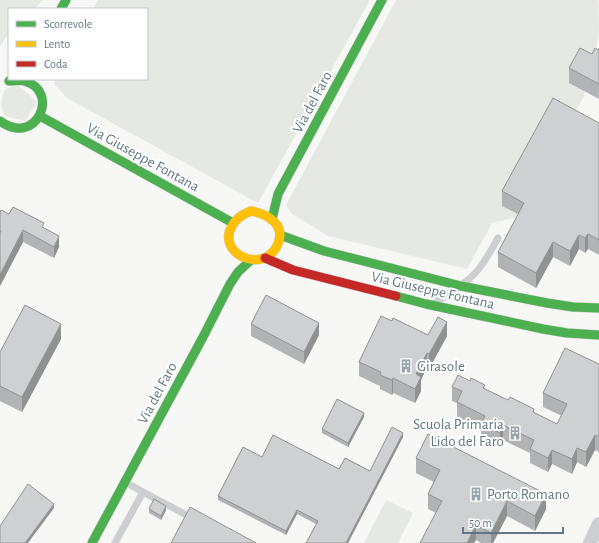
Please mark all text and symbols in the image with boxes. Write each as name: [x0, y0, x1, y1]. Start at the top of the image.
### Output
legend: [8, 8, 148, 80]
text: Scorrevole: [44, 18, 92, 30]
text: Lento: [44, 38, 70, 50]
text: Coda: [44, 58, 68, 70]
street label: Via del Faro: [290, 69, 335, 136]
street label: Via Giuseppe Fontana: [84, 120, 202, 195]
street label: Via Giuseppe Fontana: [370, 269, 496, 312]
building icon: Girasole: [398, 358, 414, 374]
place label: Girasole: [417, 359, 465, 374]
street label: Via del Faro: [135, 360, 180, 427]
place label: Scuola Primaria Lido del Faro: [413, 417, 504, 449]
building icon: Scuola Primaria Lido del Faro: [507, 425, 523, 441]
building icon: Porto Romano: [468, 486, 484, 502]
place label: Porto Romano: [487, 487, 570, 502]
scale bar: [463, 509, 563, 535]
text: 50 m: [469, 517, 492, 529]

